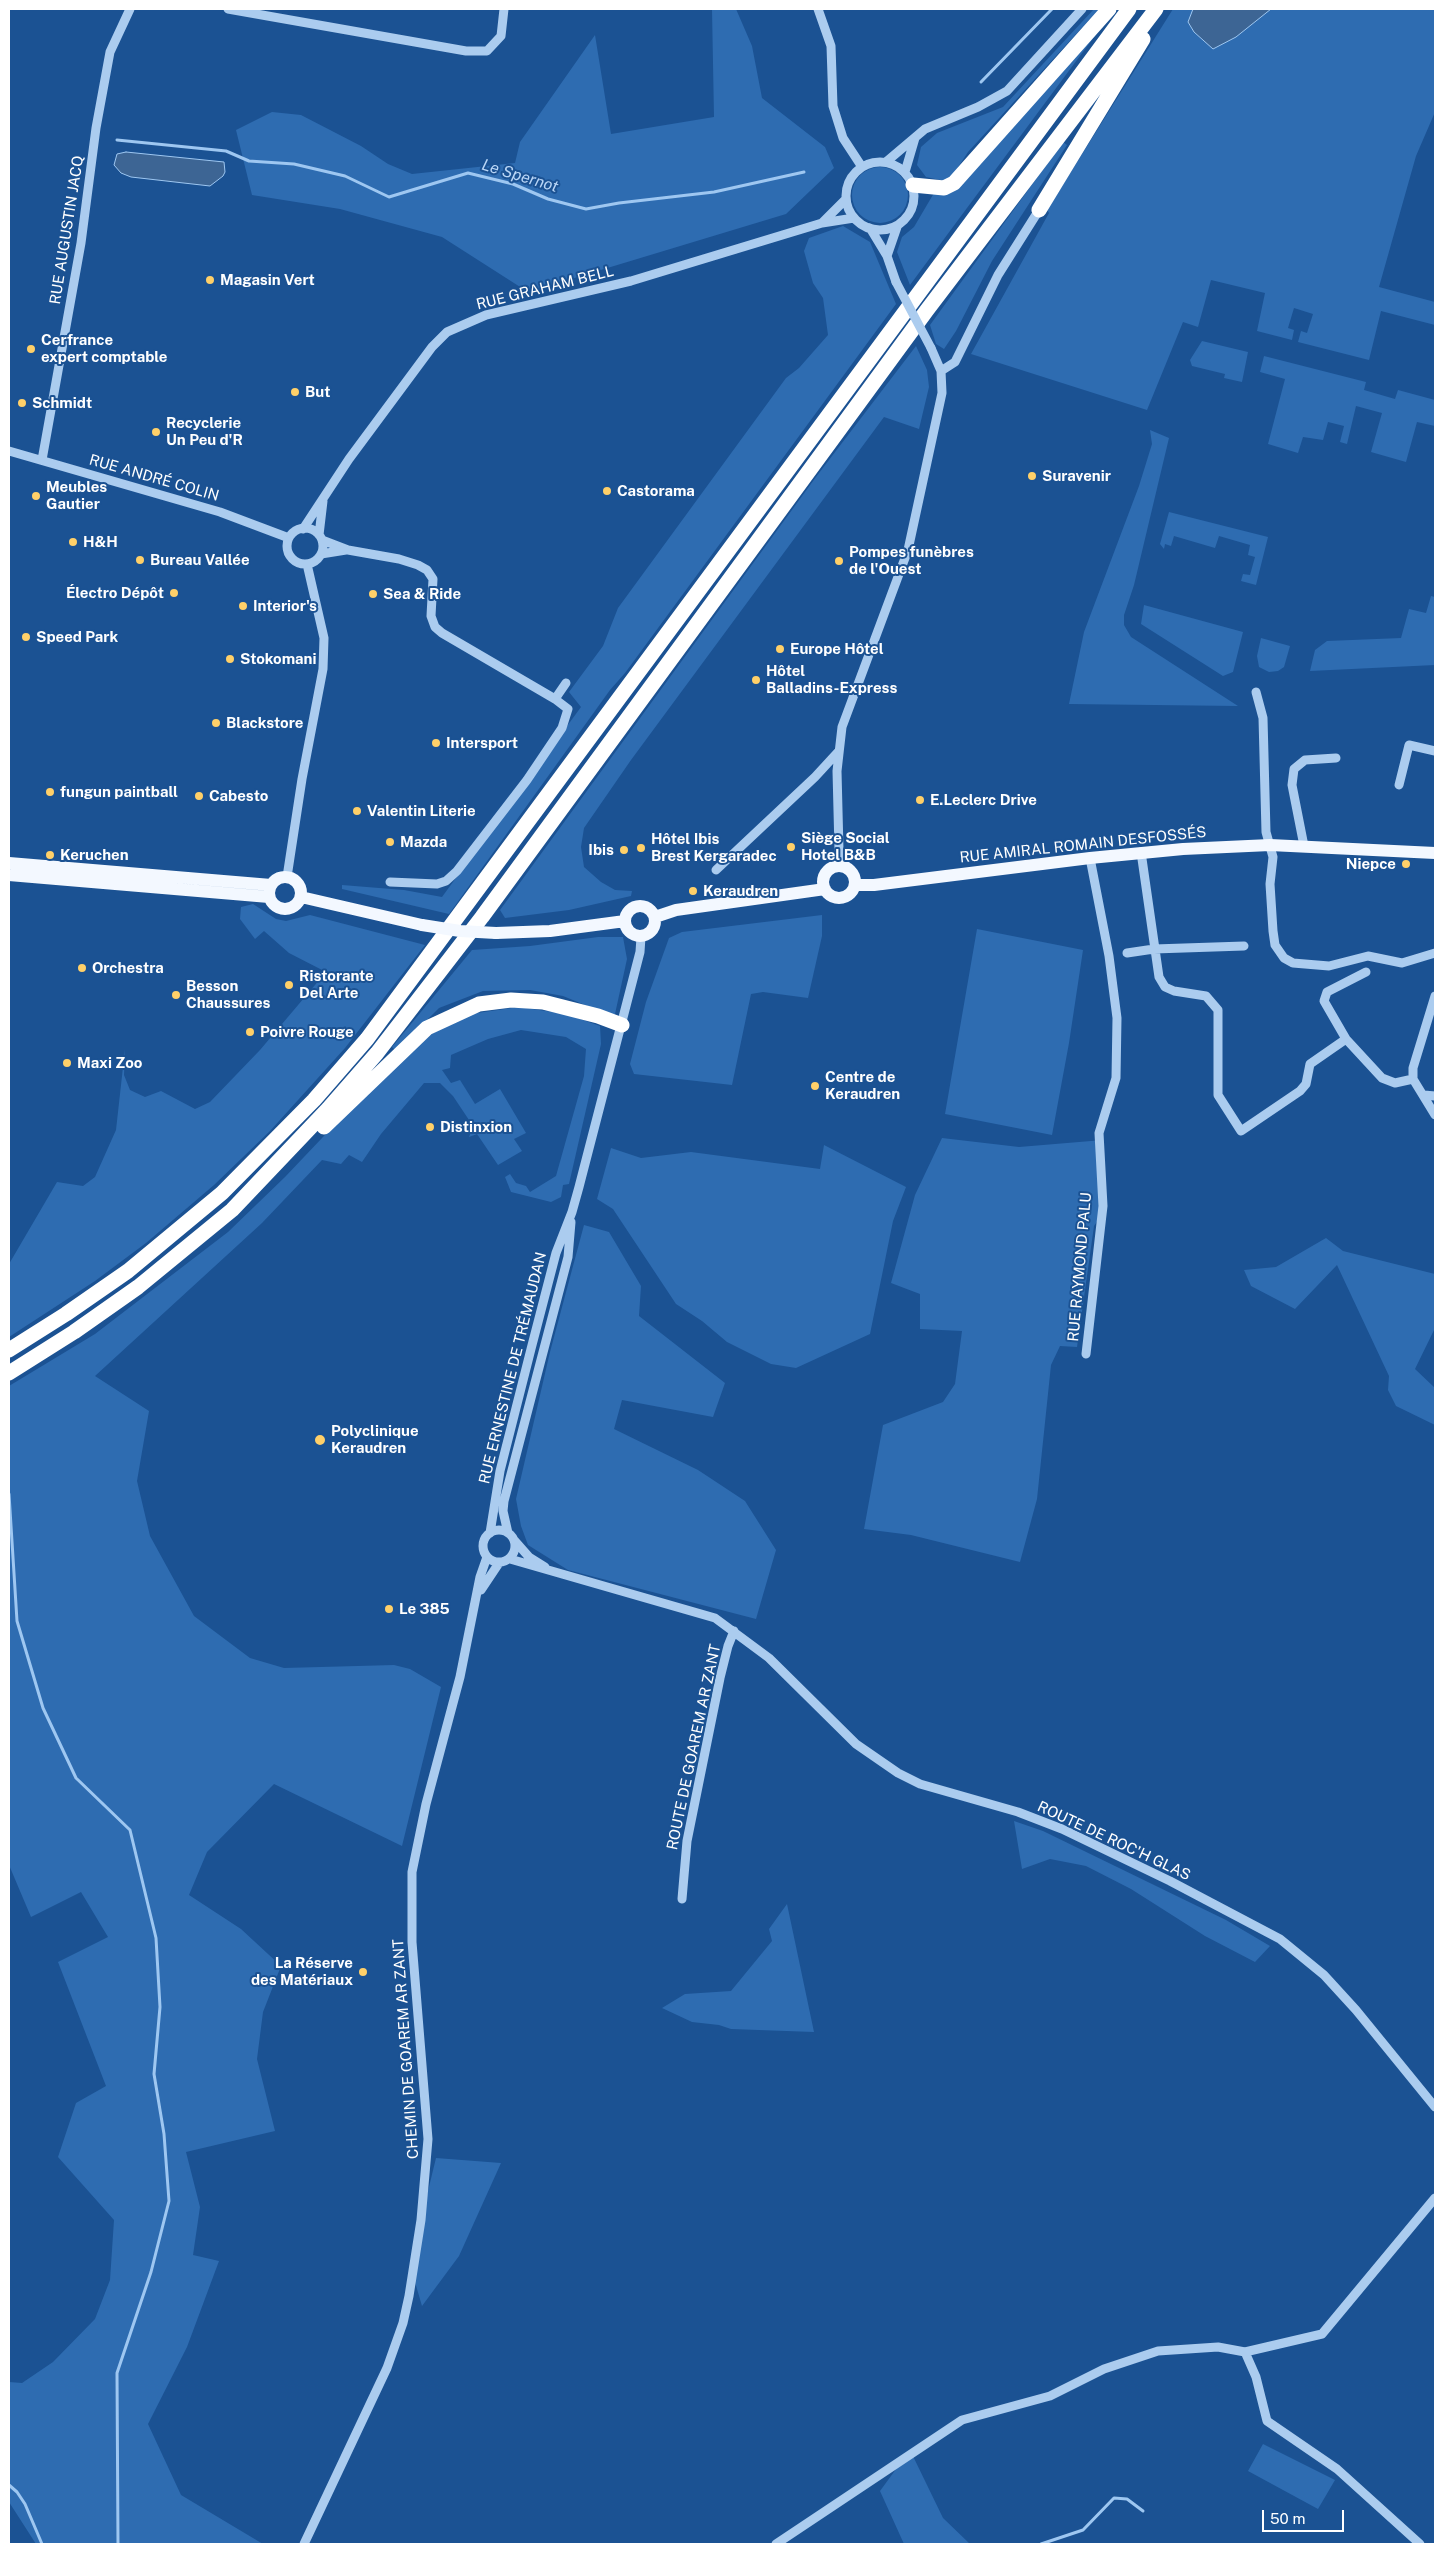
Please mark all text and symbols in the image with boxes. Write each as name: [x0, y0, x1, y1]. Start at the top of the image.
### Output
street label: RUE AUGUSTIN JACQ: [46, 154, 88, 306]
water label: Le Spernot: [479, 155, 561, 197]
street label: RUE GRAHAM BELL: [474, 262, 616, 314]
place label: Magasin Vert: [220, 271, 315, 289]
marker: Magasin Vert: [204, 274, 216, 286]
place label: Cerfrance expert comptable: [41, 331, 167, 366]
marker: Cerfrance expert comptable: [25, 343, 37, 355]
place label: But: [305, 383, 330, 401]
marker: But: [289, 386, 301, 398]
place label: Schmidt: [32, 394, 92, 412]
marker: Schmidt: [16, 397, 28, 409]
place label: Recyclerie Un Peu d'R: [166, 414, 243, 449]
marker: Recyclerie Un Peu d'R: [150, 426, 162, 438]
street label: RUE ANDRÉ COLIN: [87, 451, 221, 505]
place label: Suravenir: [1042, 467, 1111, 485]
marker: Suravenir: [1026, 470, 1038, 482]
place label: Meubles Gautier: [46, 478, 107, 513]
place label: Castorama: [617, 482, 695, 500]
marker: Castorama: [601, 485, 613, 497]
marker: Meubles Gautier: [30, 490, 42, 502]
place label: H&H: [83, 533, 118, 551]
marker: H&H: [67, 536, 79, 548]
place label: Pompes funèbres de l'Ouest: [849, 543, 974, 578]
place label: Bureau Vallée: [150, 551, 250, 569]
marker: Bureau Vallée: [134, 554, 146, 566]
marker: Pompes funèbres de l'Ouest: [833, 555, 845, 567]
place label: Électro Dépôt: [66, 584, 164, 602]
place label: Sea & Ride: [383, 585, 461, 603]
marker: Électro Dépôt: [168, 587, 180, 599]
marker: Sea & Ride: [367, 588, 379, 600]
place label: Interior's: [253, 597, 317, 615]
marker: Interior's: [237, 600, 249, 612]
place label: Speed Park: [36, 628, 118, 646]
marker: Speed Park: [20, 631, 32, 643]
place label: Europe Hôtel: [790, 640, 884, 658]
marker: Europe Hôtel: [774, 643, 786, 655]
place label: Stokomani: [240, 650, 316, 668]
marker: Stokomani: [224, 653, 236, 665]
place label: Hôtel Balladins-Express: [766, 662, 897, 697]
marker: Hôtel Balladins-Express: [750, 674, 762, 686]
place label: Blackstore: [226, 714, 303, 732]
marker: Blackstore: [210, 717, 222, 729]
place label: Intersport: [446, 734, 518, 752]
marker: Intersport: [430, 737, 442, 749]
place label: fungun paintball: [60, 783, 178, 801]
marker: fungun paintball: [44, 786, 56, 798]
place label: Cabesto: [209, 787, 268, 805]
marker: Cabesto: [193, 790, 205, 802]
place label: E.Leclerc Drive: [930, 791, 1037, 809]
marker: E.Leclerc Drive: [914, 794, 926, 806]
place label: Valentin Literie: [367, 802, 476, 820]
marker: Valentin Literie: [351, 805, 363, 817]
street label: RUE AMIRAL ROMAIN DESFOSSÉS: [959, 823, 1207, 867]
place label: Siège Social Hotel B&B: [801, 829, 890, 864]
place label: Hôtel Ibis Brest Kergaradec: [651, 830, 777, 865]
place label: Mazda: [400, 833, 447, 851]
marker: Mazda: [384, 836, 396, 848]
place label: Ibis: [588, 841, 614, 859]
marker: Siège Social Hotel B&B: [785, 841, 797, 853]
marker: Hôtel Ibis Brest Kergaradec: [635, 842, 647, 854]
marker: Ibis: [618, 844, 630, 856]
place label: Keruchen: [60, 846, 129, 864]
marker: Keruchen: [44, 849, 56, 861]
place label: Niepce: [1346, 855, 1396, 873]
marker: Niepce: [1400, 858, 1412, 870]
place label: Keraudren: [703, 882, 778, 900]
marker: Keraudren: [687, 885, 699, 897]
place label: Orchestra: [92, 959, 164, 977]
marker: Orchestra: [76, 962, 88, 974]
place label: Ristorante Del Arte: [299, 967, 374, 1002]
place label: Besson Chaussures: [186, 977, 270, 1012]
marker: Ristorante Del Arte: [283, 979, 295, 991]
marker: Besson Chaussures: [170, 989, 182, 1001]
place label: Poivre Rouge: [260, 1023, 354, 1041]
marker: Poivre Rouge: [244, 1026, 256, 1038]
place label: Maxi Zoo: [77, 1054, 142, 1072]
marker: Maxi Zoo: [61, 1057, 73, 1069]
place label: Centre de Keraudren: [825, 1068, 900, 1103]
marker: Centre de Keraudren: [809, 1080, 821, 1092]
place label: Distinxion: [440, 1118, 512, 1136]
marker: Distinxion: [424, 1121, 436, 1133]
street label: RUE RAYMOND PALU: [1065, 1192, 1095, 1342]
street label: RUE ERNESTINE DE TRÉMAUDAN: [475, 1250, 551, 1486]
place label: Polyclinique Keraudren: [331, 1422, 419, 1457]
marker: Polyclinique Keraudren: [313, 1433, 327, 1447]
place label: Le 385: [399, 1600, 450, 1618]
marker: Le 385: [383, 1603, 395, 1615]
street label: ROUTE DE GOAREM AR ZANT: [663, 1642, 725, 1852]
street label: ROUTE DE ROC'H GLAS: [1035, 1798, 1193, 1884]
street label: CHEMIN DE GOAREM AR ZANT: [389, 1938, 423, 2160]
place label: La Réserve des Matériaux: [251, 1954, 353, 1989]
marker: La Réserve des Matériaux: [357, 1966, 369, 1978]
scale bar: [1264, 2500, 1346, 2532]
text: 50 m: [1270, 2510, 1305, 2527]

